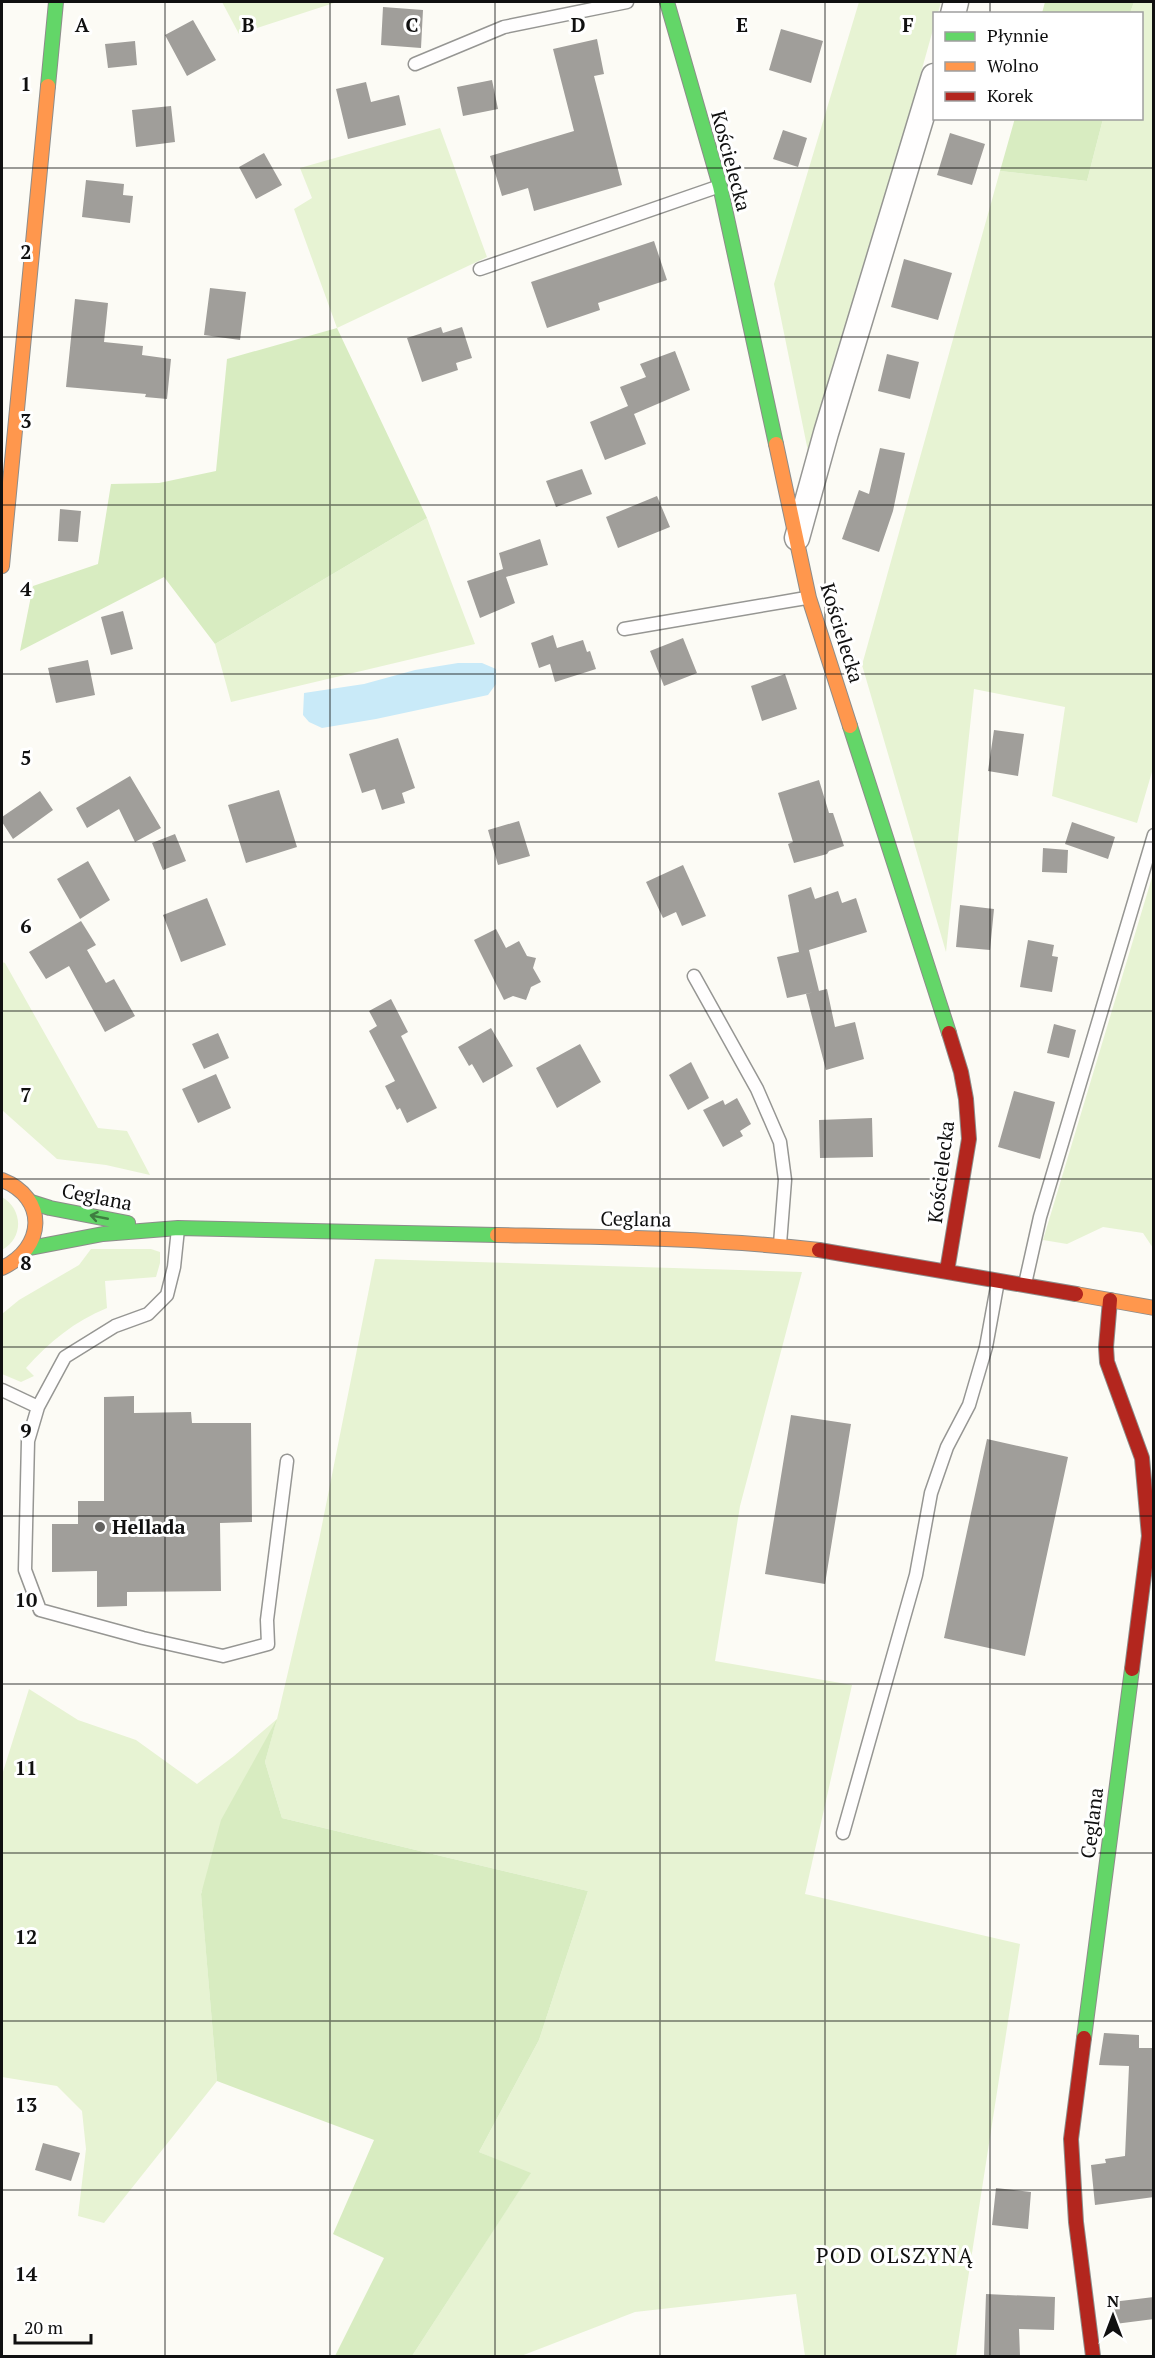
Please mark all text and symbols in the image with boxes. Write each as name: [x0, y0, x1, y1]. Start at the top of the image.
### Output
text: A: [75, 11, 90, 38]
text: B: [242, 11, 255, 38]
text: C: [405, 11, 419, 38]
text: D: [571, 11, 585, 38]
text: E: [736, 11, 748, 38]
text: F: [902, 11, 914, 38]
legend: [933, 12, 1143, 120]
text: Płynnie: [987, 23, 1049, 47]
text: Wolno: [987, 53, 1039, 77]
text: 1: [20, 70, 32, 97]
text: Korek: [987, 83, 1034, 107]
street label: Kościelecka: [705, 108, 758, 214]
text: 2: [20, 238, 32, 265]
text: 3: [20, 407, 32, 434]
text: 4: [20, 575, 32, 602]
street label: Kościelecka: [815, 580, 870, 686]
text: 5: [20, 744, 32, 771]
text: 6: [20, 912, 32, 939]
text: 7: [20, 1081, 32, 1108]
street label: Kościelecka: [921, 1119, 960, 1225]
street label: Ceglana: [60, 1176, 135, 1217]
street label: Ceglana: [600, 1204, 672, 1233]
one-way arrow: [90, 1211, 109, 1222]
text: 8: [20, 1249, 32, 1276]
text: 9: [20, 1417, 32, 1444]
place label: Hellada: [112, 1513, 186, 1540]
marker: Hellada: [93, 1520, 107, 1534]
text: 10: [15, 1586, 37, 1613]
text: 11: [15, 1754, 37, 1781]
street label: Ceglana: [1074, 1786, 1109, 1860]
text: 12: [15, 1923, 37, 1950]
text: 13: [15, 2091, 37, 2118]
district label: POD OLSZYNĄ: [816, 2241, 974, 2269]
text: 14: [15, 2260, 38, 2287]
north arrow: [1083, 2286, 1143, 2346]
text: N: [1107, 2290, 1119, 2312]
scale bar: [15, 2307, 92, 2345]
text: 20 m: [24, 2315, 64, 2339]

